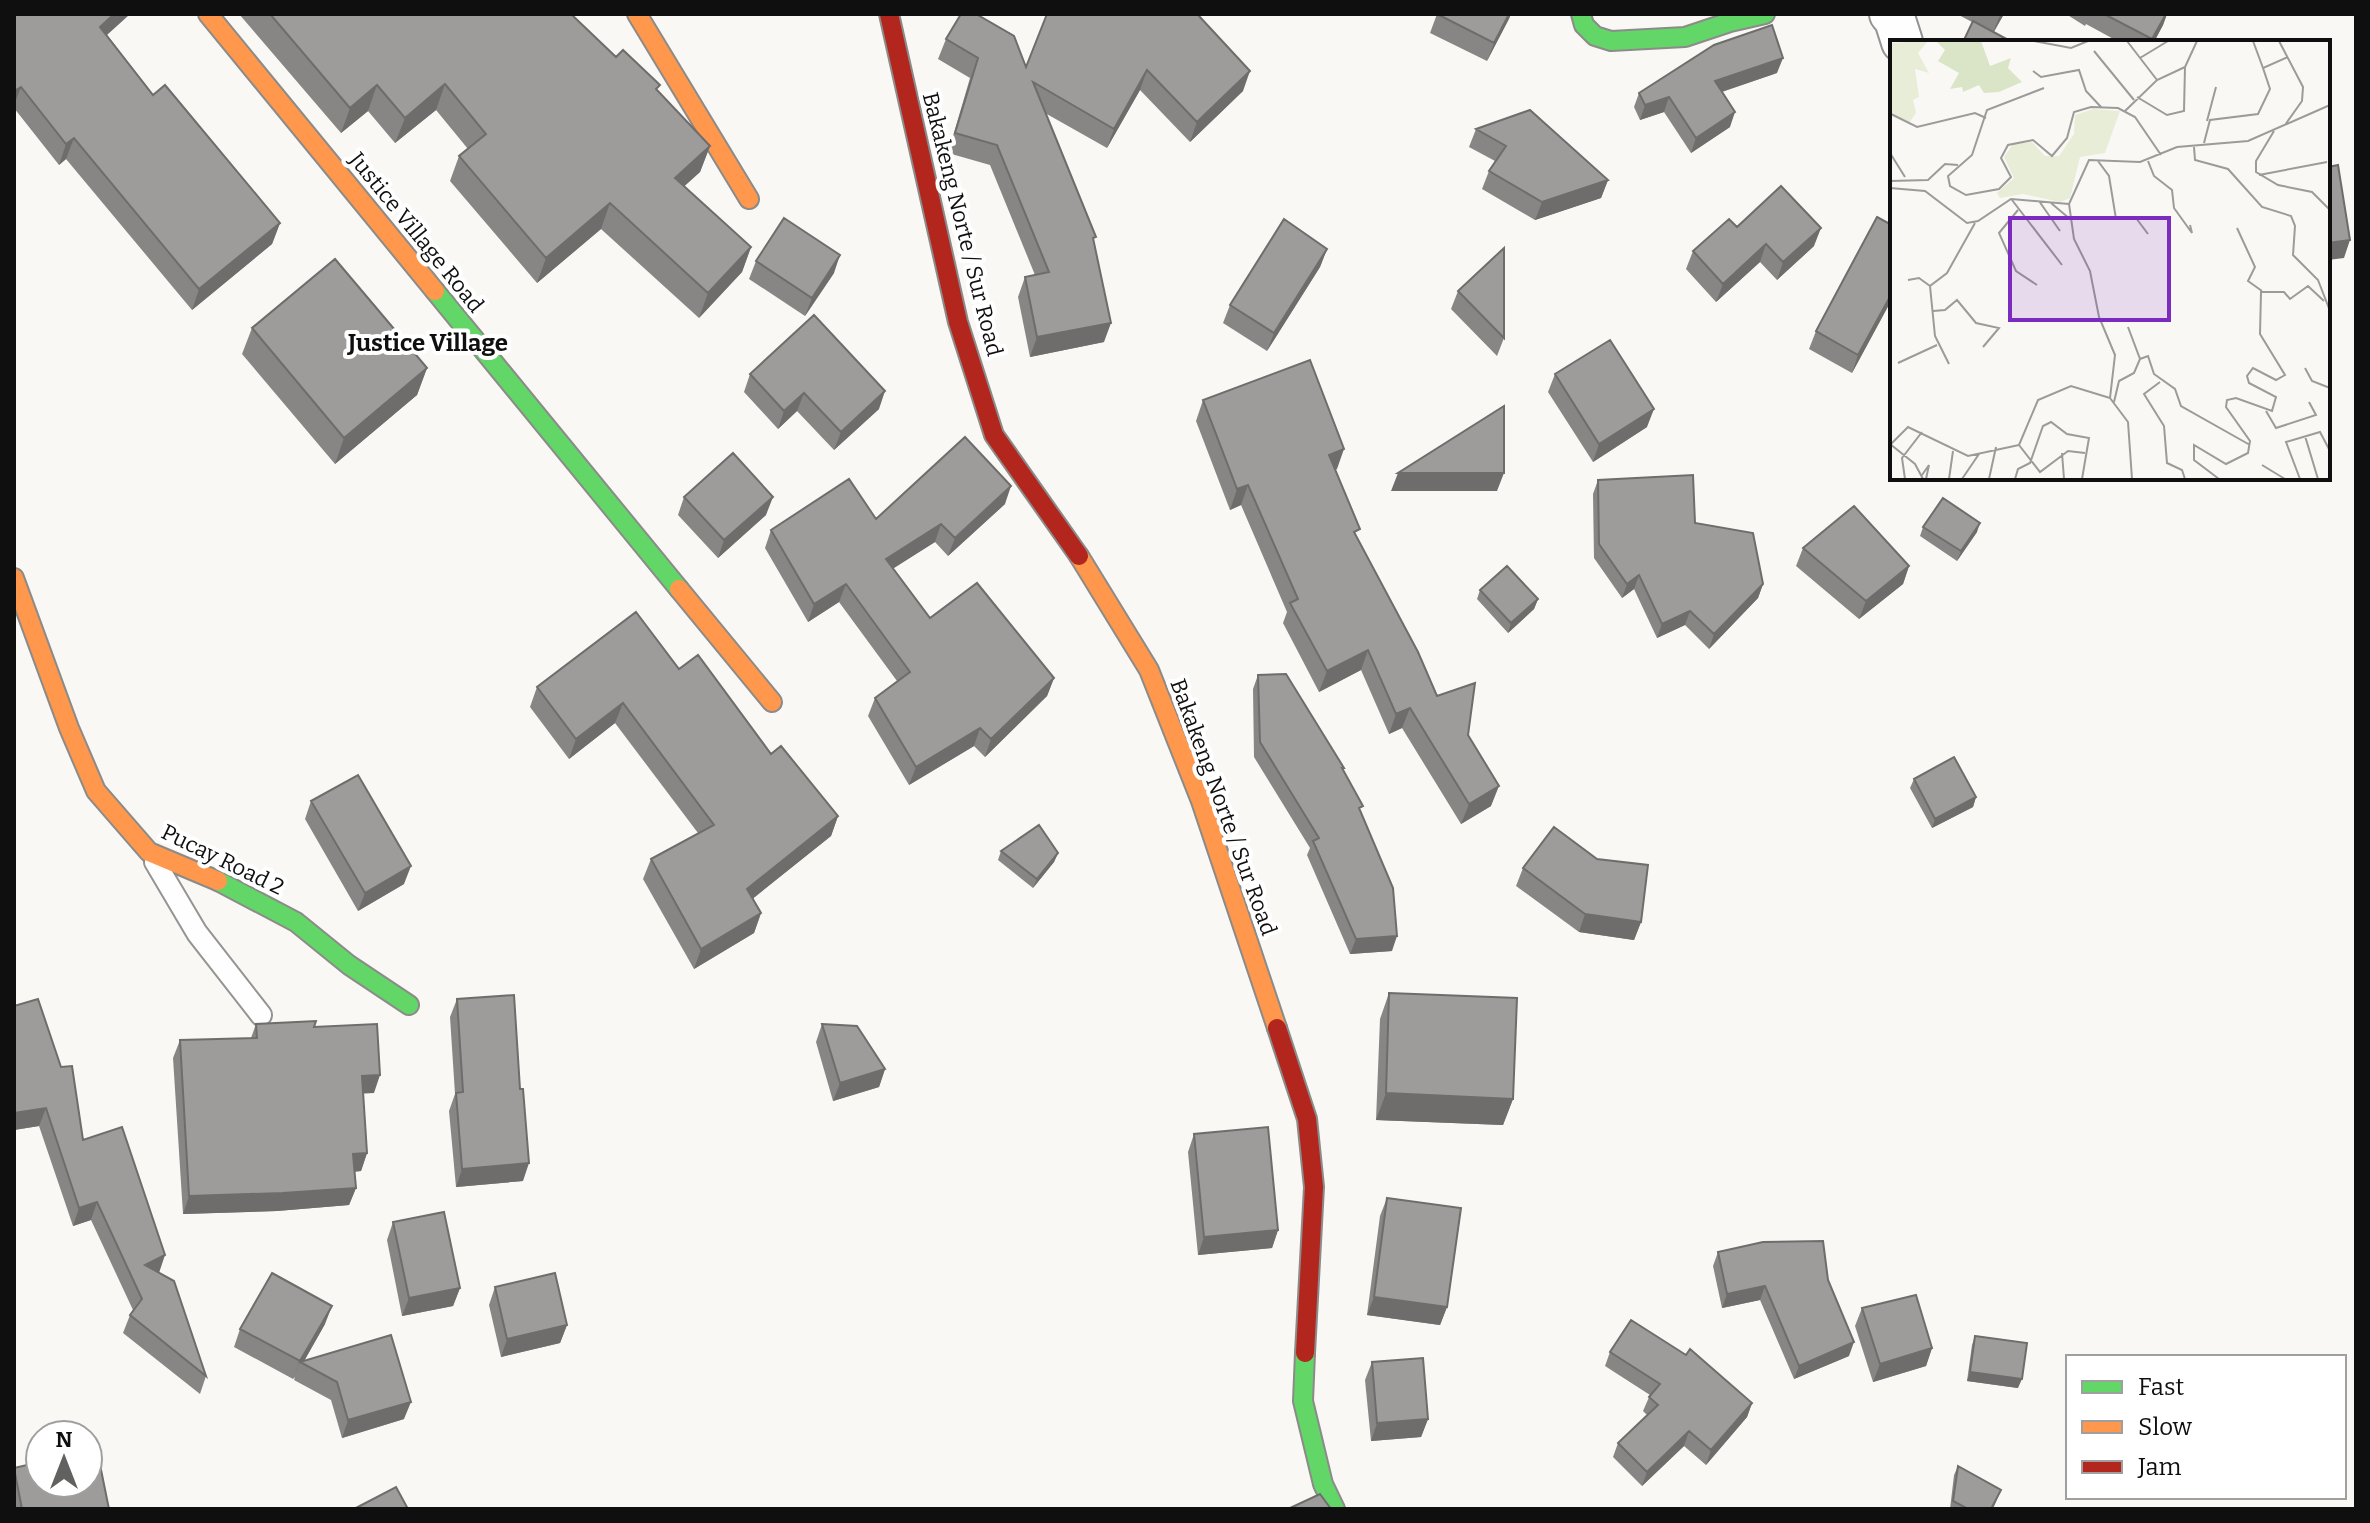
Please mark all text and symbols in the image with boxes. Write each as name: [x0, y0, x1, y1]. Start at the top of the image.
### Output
inset map: [1890, 40, 2330, 480]
street label: Bakakeng Norte / Sur Road: [917, 89, 1008, 359]
street label: Justice Village Road: [343, 146, 490, 318]
district label: Justice Village: [346, 329, 508, 357]
street label: Bakakeng Norte / Sur Road: [1164, 675, 1283, 939]
street label: Pucay Road 2: [157, 818, 288, 901]
legend: [2066, 1355, 2346, 1499]
text: Fast: [2138, 1373, 2184, 1401]
text: Slow: [2138, 1413, 2193, 1441]
north arrow: [24, 1419, 104, 1499]
text: N: [56, 1426, 73, 1453]
text: Jam: [2137, 1453, 2182, 1481]

